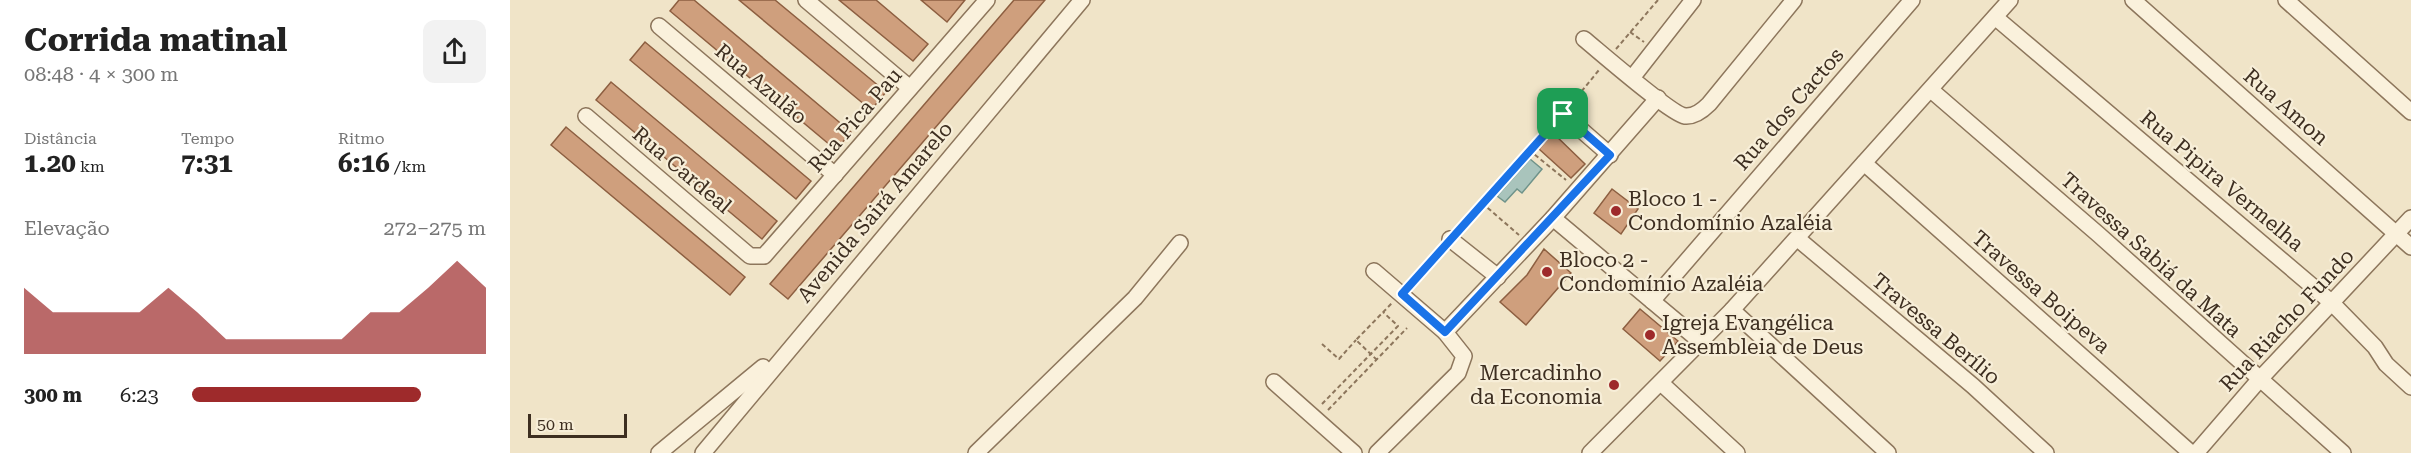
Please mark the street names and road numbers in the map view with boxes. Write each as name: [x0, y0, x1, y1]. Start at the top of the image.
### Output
street label: Rua Azulão: [710, 39, 812, 129]
street label: Rua dos Cactos: [1729, 43, 1849, 175]
street label: Rua Pica Pau: [803, 63, 907, 177]
street label: Rua Amon: [2239, 64, 2334, 151]
street label: Rua Pipira Vermelha: [2136, 106, 2309, 257]
street label: Avenida Sairá Amarelo: [792, 117, 958, 307]
street label: Rua Cardeal: [628, 122, 737, 219]
street label: Travessa Sabiá da Mata: [2056, 168, 2247, 343]
street label: Travessa Boipeva: [1967, 226, 2115, 359]
street label: Rua Riacho Fundo: [2215, 244, 2359, 396]
street label: Travessa Berílio: [1867, 268, 2005, 390]

